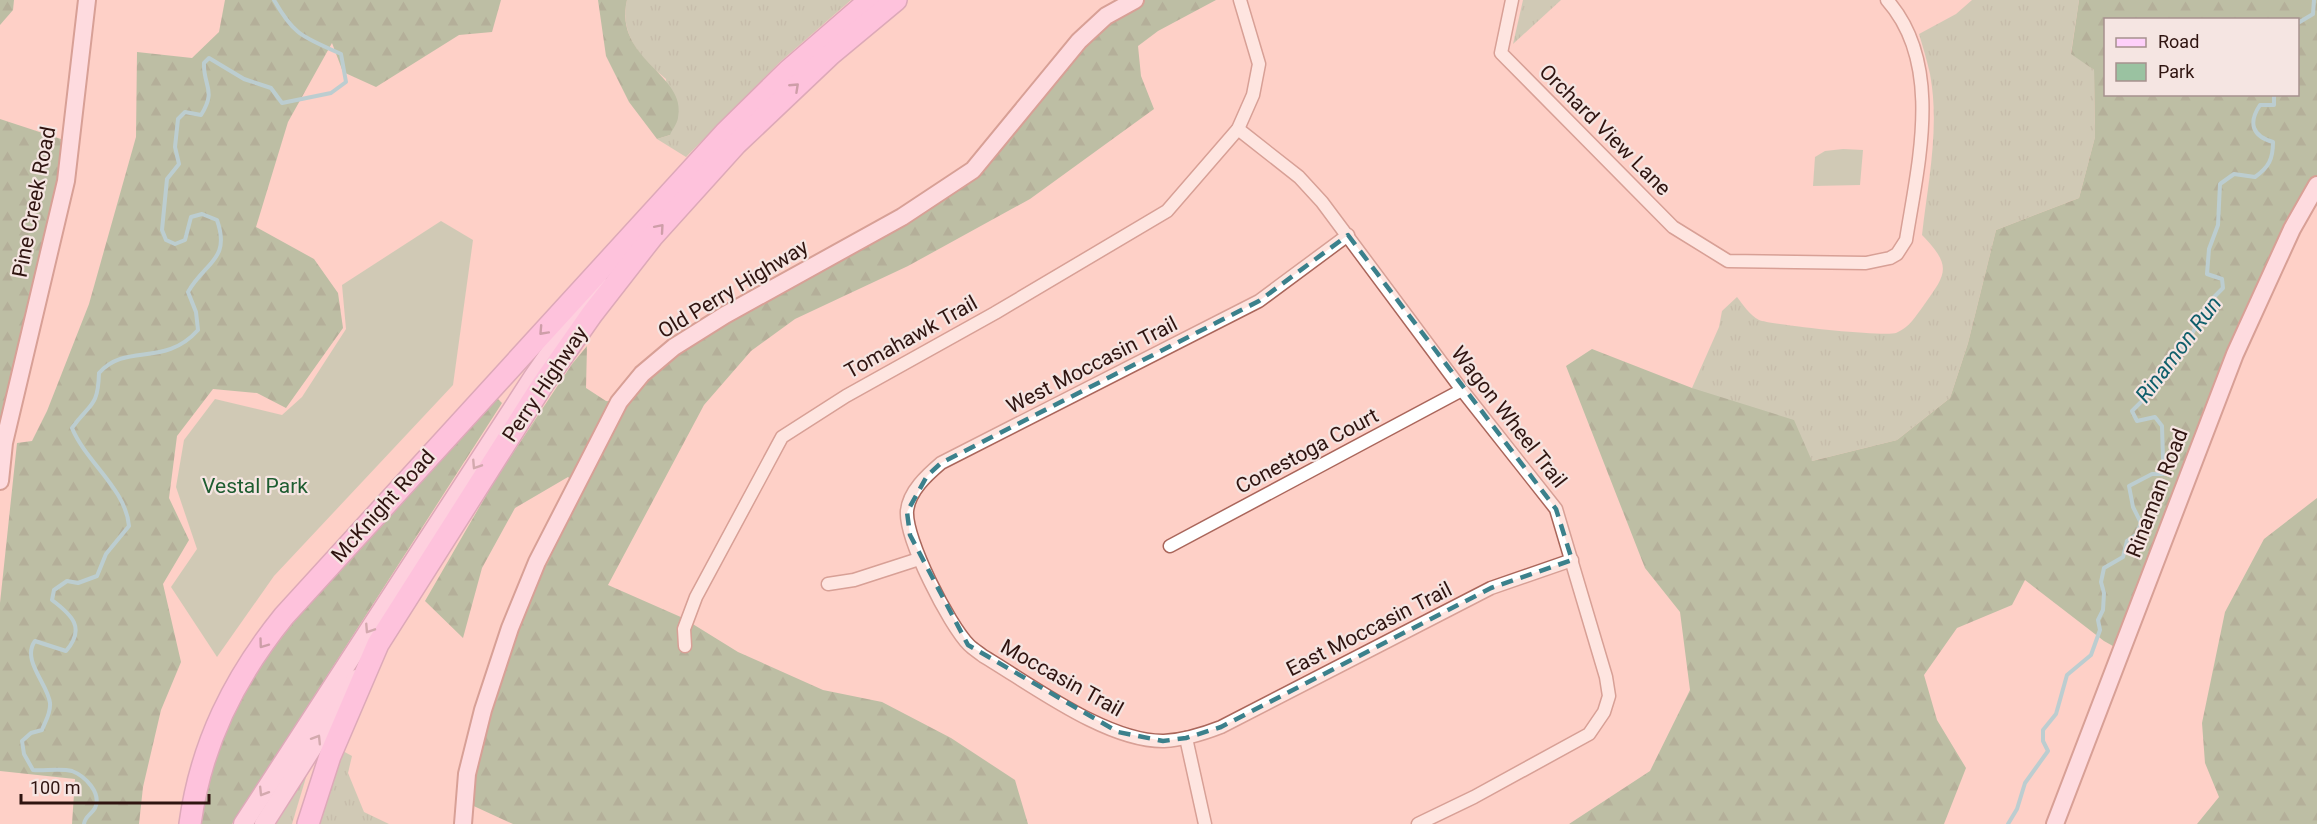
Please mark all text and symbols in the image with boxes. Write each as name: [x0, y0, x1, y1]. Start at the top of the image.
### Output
legend: [2104, 18, 2299, 96]
text: Road: [2158, 31, 2199, 52]
street label: Orchard View Lane: [1534, 59, 1676, 201]
text: Park: [2158, 61, 2195, 82]
one-way arrow: [788, 83, 799, 94]
street label: Pine Creek Road: [8, 125, 60, 279]
one-way arrow: [653, 224, 664, 235]
street label: Old Perry Highway: [654, 235, 812, 343]
street label: Tomahawk Trail: [841, 291, 981, 383]
water label: Rinamon Run: [2130, 291, 2226, 407]
street label: West Moccasin Trail: [1003, 312, 1181, 418]
street label: Perry Highway: [498, 322, 593, 446]
one-way arrow: [539, 324, 550, 335]
street label: Wagon Wheel Trail: [1446, 342, 1572, 492]
street label: Conestoga Court: [1232, 403, 1382, 499]
street label: Rinaman Road: [2121, 425, 2193, 561]
street label: McKnight Road: [326, 445, 440, 567]
one-way arrow: [471, 459, 483, 469]
park label: Vestal Park: [202, 474, 308, 498]
street label: East Moccasin Trail: [1282, 577, 1456, 681]
one-way arrow: [366, 622, 377, 633]
street label: Moccasin Trail: [997, 634, 1127, 722]
one-way arrow: [259, 637, 270, 648]
one-way arrow: [310, 735, 322, 745]
scale bar: [21, 767, 208, 805]
text: 100 m: [30, 777, 81, 798]
one-way arrow: [259, 786, 271, 796]

